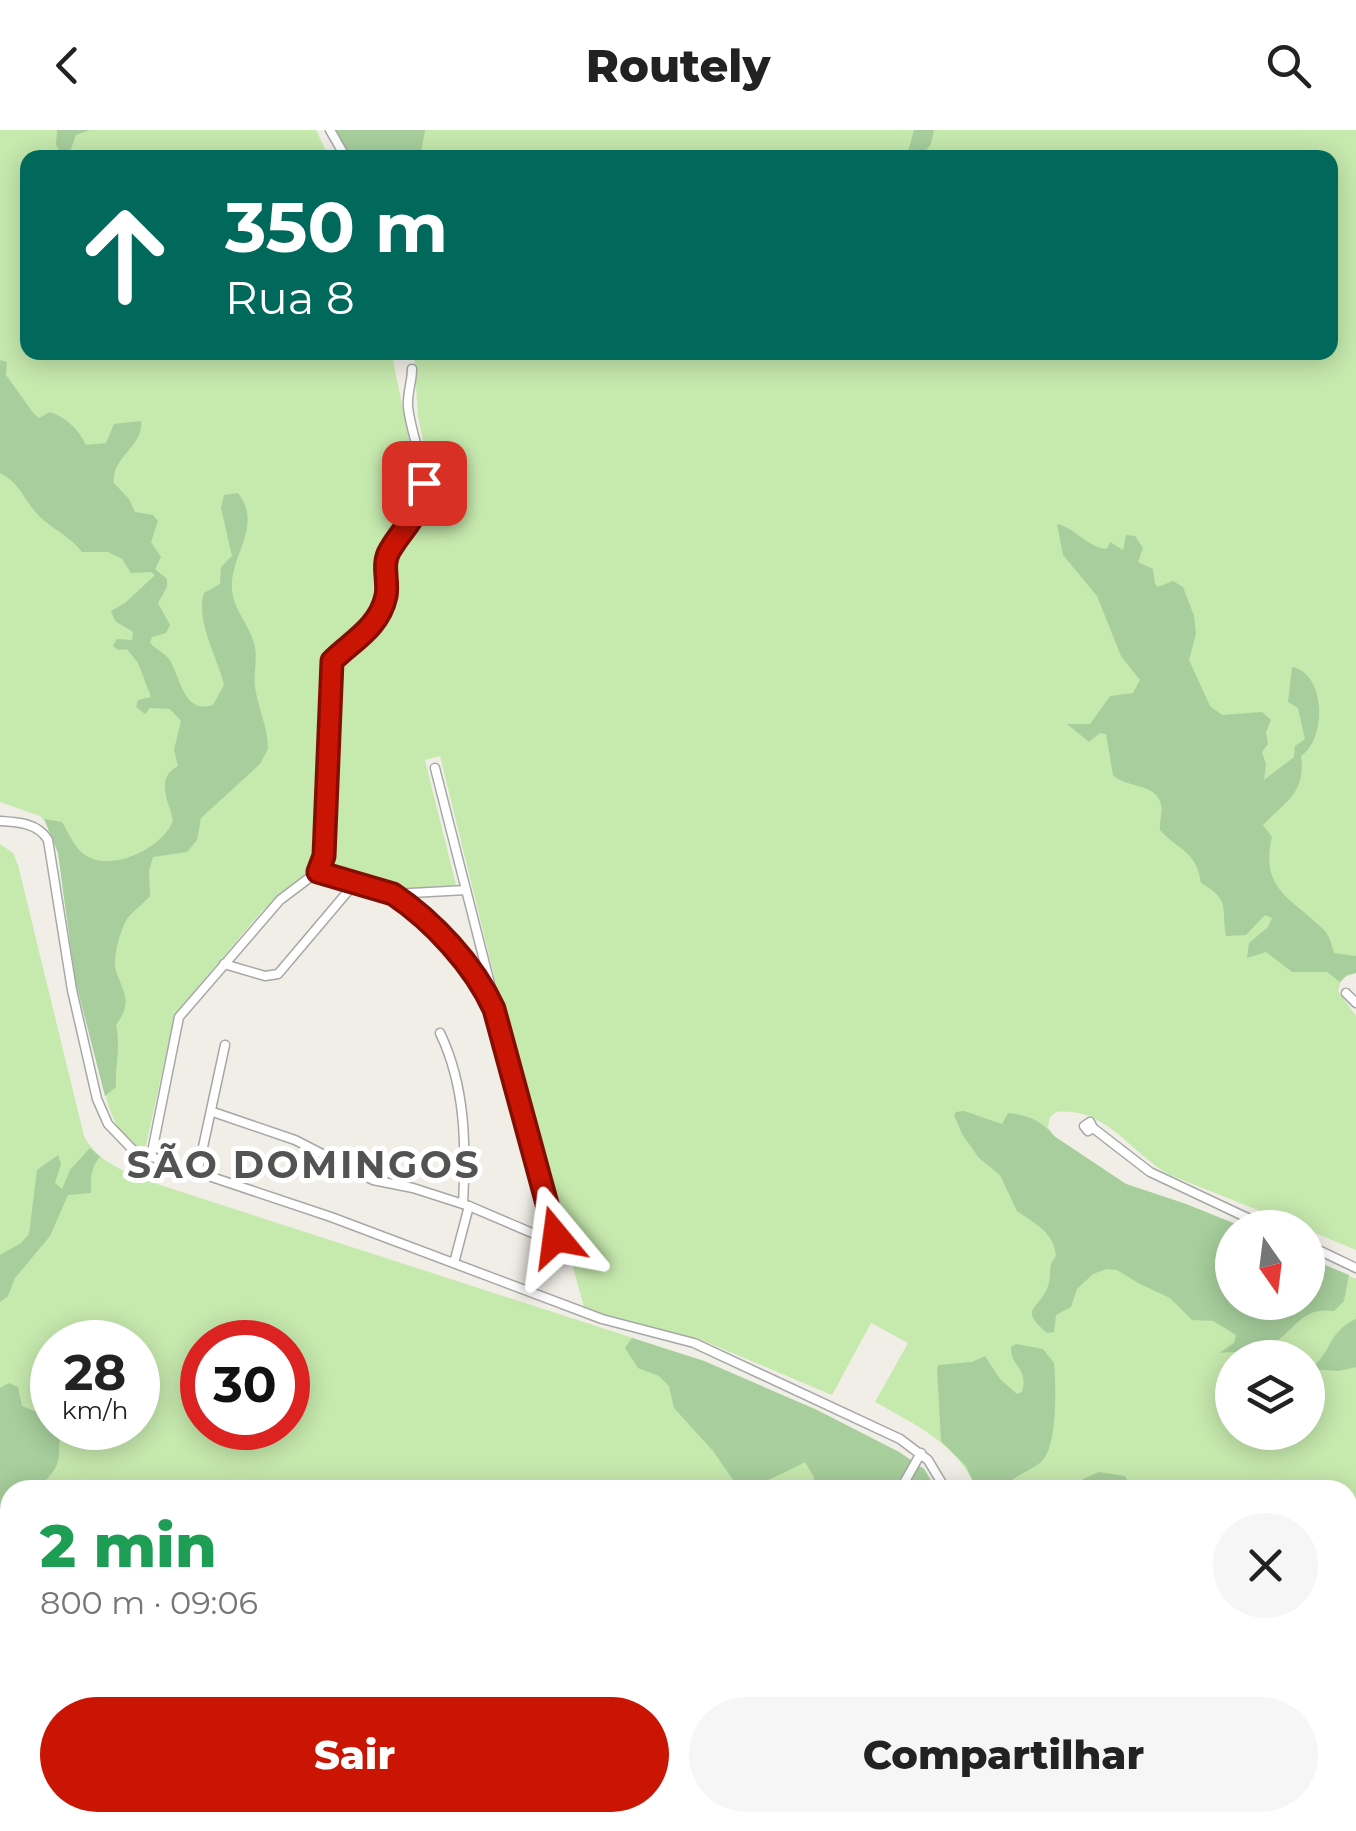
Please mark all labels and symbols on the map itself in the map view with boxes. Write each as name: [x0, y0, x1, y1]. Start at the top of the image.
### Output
pin: [382, 441, 467, 526]
district label: SÃO DOMINGOS: [127, 1141, 481, 1188]
position arrow: [504, 1185, 608, 1289]
north arrow: [1215, 1210, 1325, 1320]
speed limit sign: 30: [180, 1320, 310, 1450]

